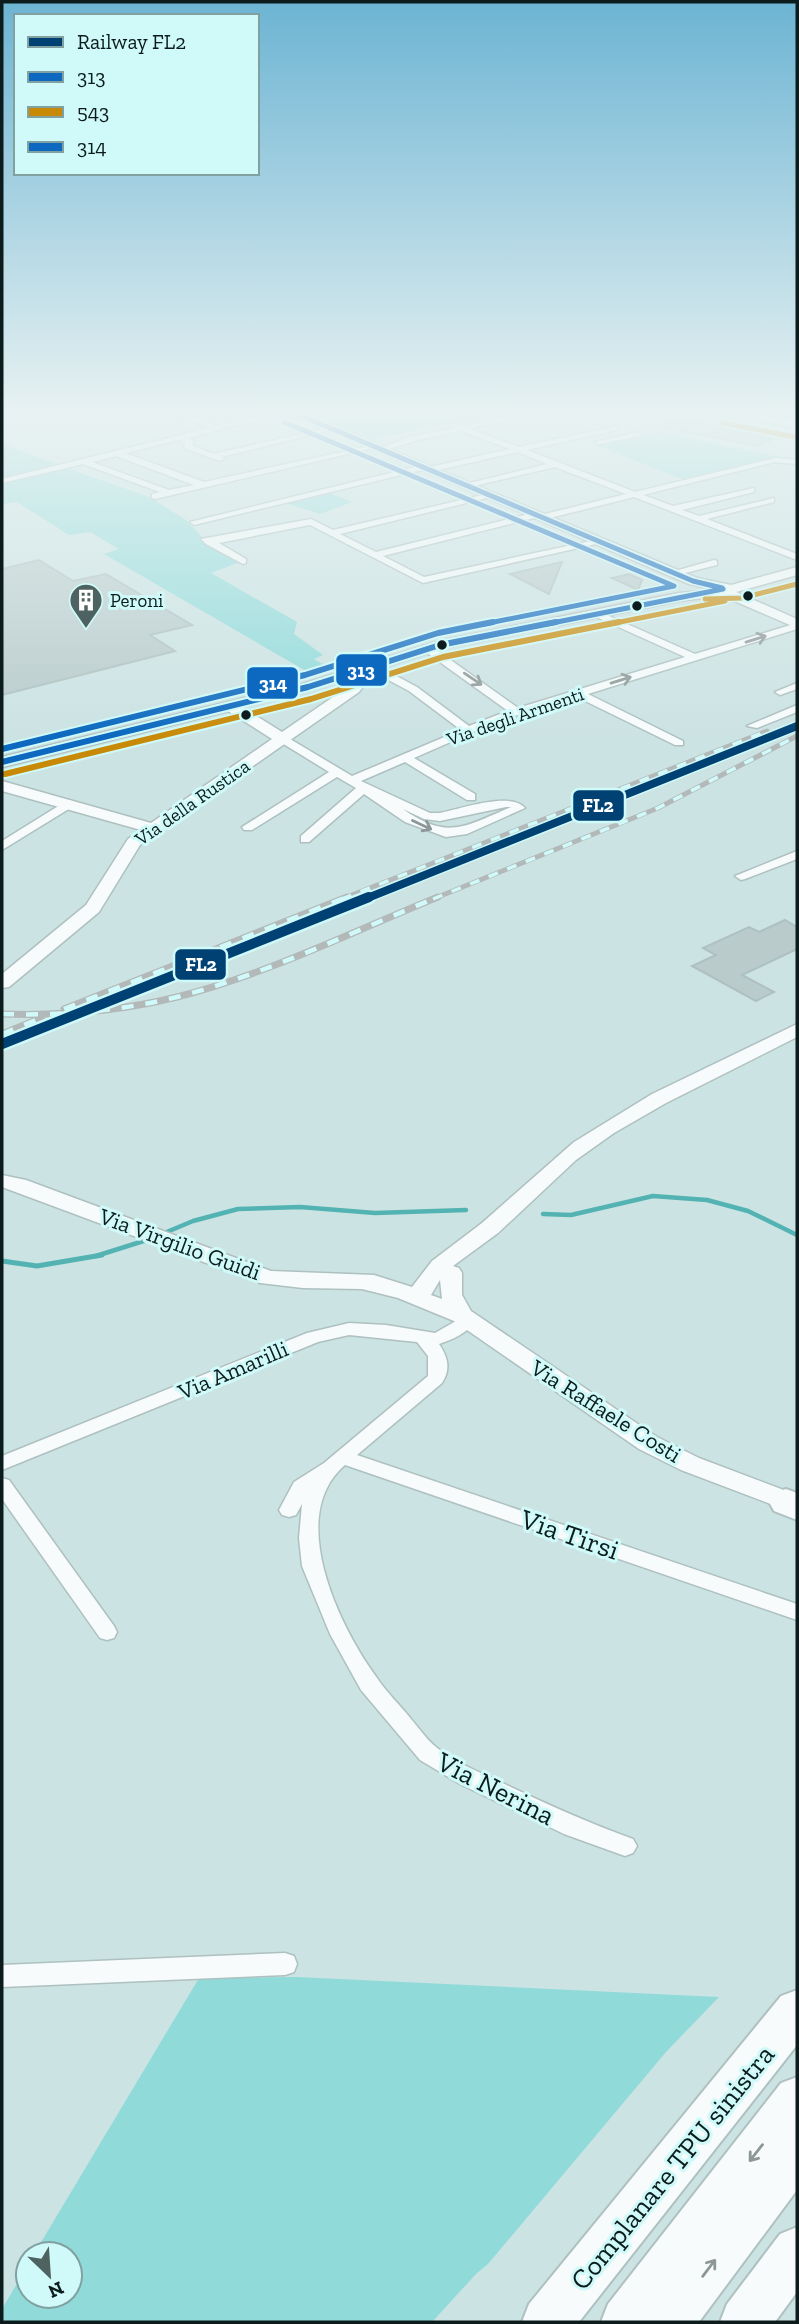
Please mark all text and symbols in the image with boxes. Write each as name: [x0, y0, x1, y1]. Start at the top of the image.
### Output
legend: [14, 14, 259, 175]
text: Railway FL2: [77, 29, 186, 54]
text: 313: [77, 64, 106, 89]
text: 543: [77, 99, 109, 124]
text: 314: [77, 134, 107, 159]
building icon: Peroni: [67, 581, 105, 630]
place label: Peroni: [110, 589, 163, 612]
unlabelled marker: [741, 589, 755, 603]
unlabelled marker: [630, 599, 644, 613]
one-way arrow: [744, 632, 766, 645]
unlabelled marker: [435, 638, 449, 652]
line badge: 313: [335, 653, 388, 687]
text: 313: [347, 659, 375, 682]
line badge: 314: [246, 666, 299, 700]
text: 314: [259, 672, 287, 695]
one-way arrow: [462, 672, 482, 686]
one-way arrow: [610, 673, 632, 686]
street label: Via degli Armenti: [443, 682, 587, 751]
unlabelled marker: [239, 708, 253, 722]
street label: Via della Rustica: [130, 754, 254, 851]
line badge: FL2: [572, 789, 625, 822]
text: FL2: [582, 794, 614, 817]
one-way arrow: [411, 818, 432, 832]
line badge: FL2: [174, 948, 227, 981]
text: FL2: [185, 953, 217, 976]
street label: Via Virgilio Guidi: [94, 1201, 265, 1286]
street label: Via Amarilli: [173, 1334, 292, 1406]
street label: Via Raffaele Costi: [525, 1353, 687, 1469]
street label: Via Tirsi: [515, 1502, 624, 1567]
street label: Via Nerina: [431, 1744, 561, 1832]
street label: Complanare TPU sinistra: [564, 2038, 782, 2296]
one-way arrow: [748, 2144, 763, 2162]
north arrow: [14, 2240, 84, 2310]
one-way arrow: [702, 2259, 716, 2278]
text: N: [45, 2276, 67, 2303]

